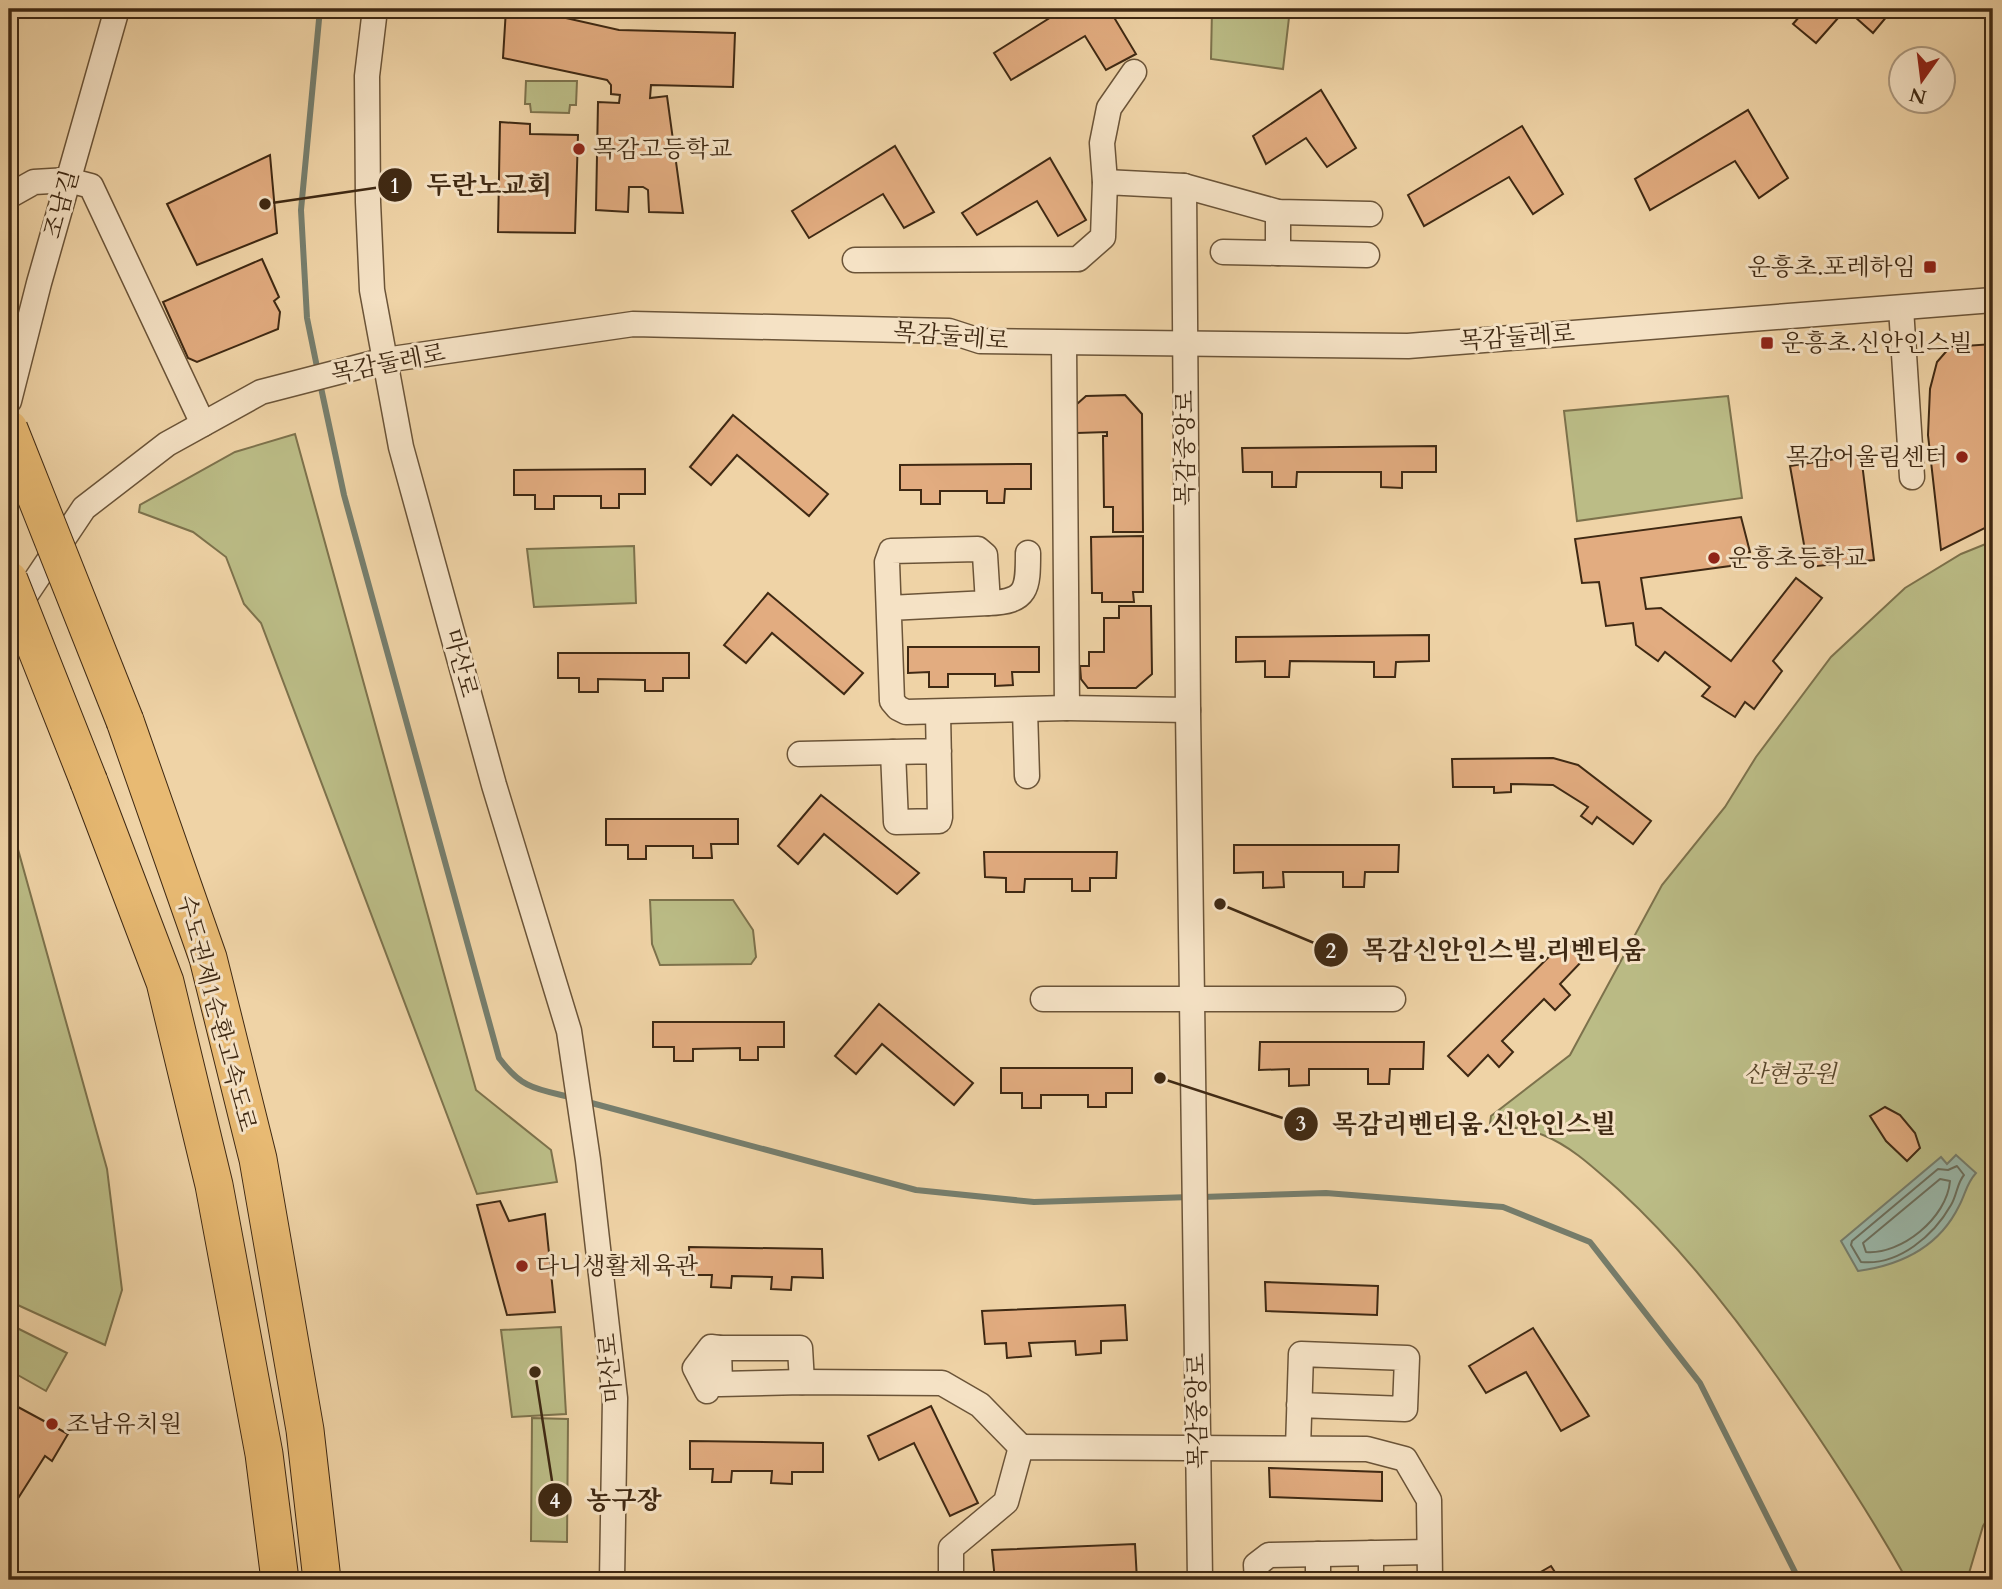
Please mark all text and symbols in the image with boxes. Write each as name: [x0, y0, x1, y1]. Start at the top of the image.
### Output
north arrow: [1886, 46, 1956, 116]
text: N: [1906, 81, 1929, 110]
place label: 목감고등학교: [593, 133, 732, 166]
marker: 목감고등학교: [571, 141, 587, 157]
callout: 두란노교회: [377, 162, 566, 209]
street label: 조남길: [36, 166, 87, 242]
text: 두란노교회: [426, 168, 552, 203]
text: 1: [390, 172, 400, 201]
place label: 운흥초.포레하임: [1748, 251, 1916, 284]
marker: 운흥초.포레하임: [1922, 259, 1938, 275]
street label: 목감둘레로: [892, 315, 1010, 358]
street label: 목감둘레로: [1458, 317, 1576, 358]
place label: 운흥초.신안인스빌: [1781, 327, 1973, 360]
marker: 운흥초.신안인스빌: [1759, 335, 1775, 351]
street label: 목감둘레로: [328, 336, 448, 391]
street label: 목감중앙로: [1169, 390, 1202, 506]
place label: 목감어울림센터: [1786, 441, 1948, 474]
marker: 목감어울림센터: [1954, 449, 1970, 465]
place label: 운흥초등학교: [1728, 542, 1867, 575]
marker: 운흥초등학교: [1706, 550, 1722, 566]
street label: 마산로: [436, 625, 485, 701]
street label: 수도권제1순환고속도로: [169, 891, 264, 1135]
callout: 목감신안인스빌.리벤티움: [1313, 927, 1660, 974]
text: 목감신안인스빌.리벤티움: [1362, 933, 1646, 968]
text: 2: [1326, 937, 1337, 966]
park label: 산현공원: [1744, 1058, 1838, 1091]
callout: 목감리벤티움.신안인스빌: [1283, 1101, 1630, 1148]
text: 목감리벤티움.신안인스빌: [1332, 1107, 1616, 1142]
text: 3: [1296, 1110, 1306, 1139]
place label: 다니생활체육관: [536, 1250, 698, 1283]
marker: 다니생활체육관: [514, 1258, 530, 1274]
street label: 마산로: [591, 1332, 630, 1404]
street label: 목감중앙로: [1180, 1353, 1215, 1469]
place label: 조남유치원: [66, 1408, 182, 1441]
marker: 조남유치원: [44, 1416, 60, 1432]
callout: 농구장: [538, 1477, 676, 1524]
text: 농구장: [586, 1483, 663, 1518]
text: 4: [550, 1487, 561, 1516]

